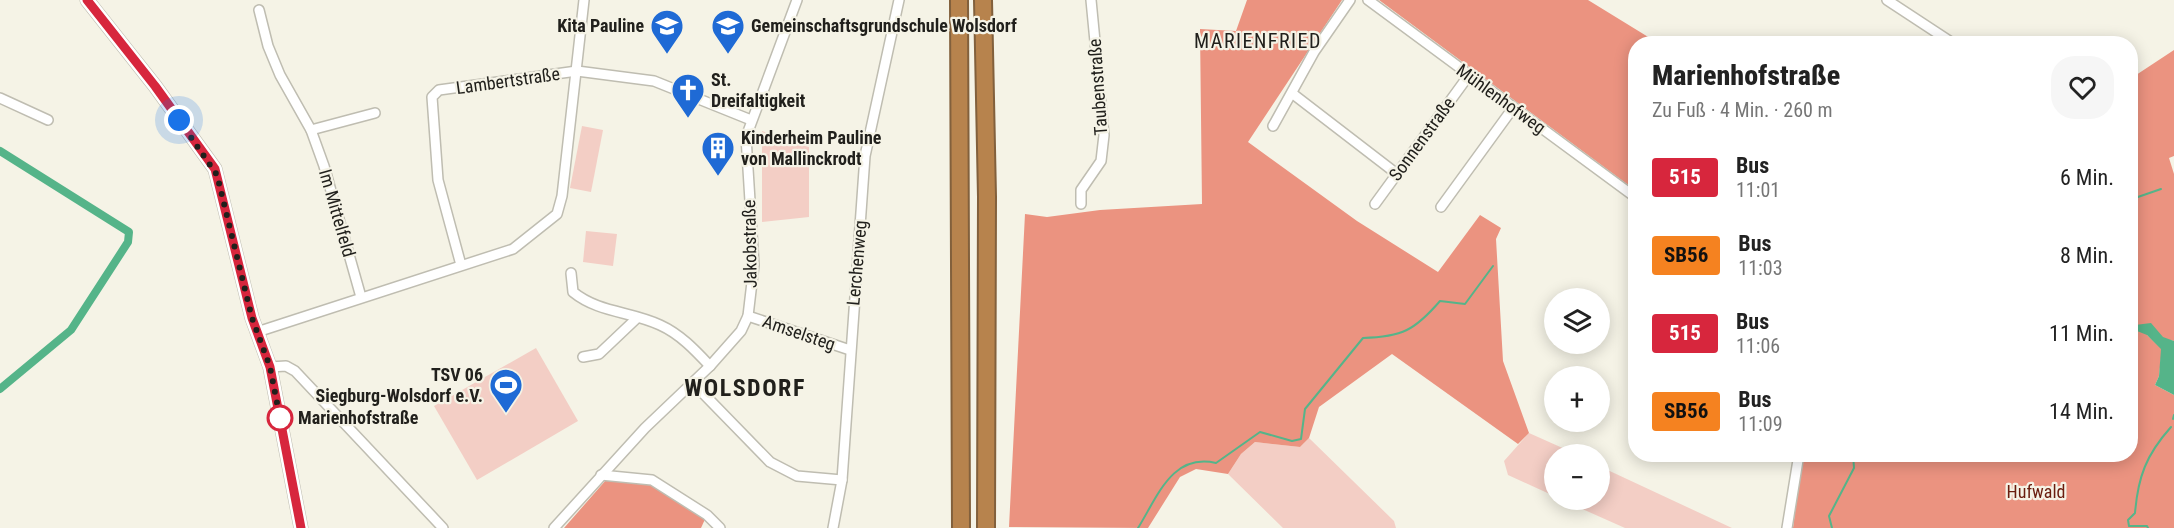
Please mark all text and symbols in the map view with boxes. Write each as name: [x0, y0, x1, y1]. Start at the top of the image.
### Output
school or university icon: Kita Pauline: [649, 8, 685, 55]
school or university icon: Gemeinschaftsgrundschule Wolsdorf: [710, 8, 746, 55]
place label: Kita Pauline: [557, 15, 644, 36]
place label: Gemeinschaftsgrundschule Wolsdorf: [751, 15, 1017, 36]
district label: MARIENFRIED: [1194, 29, 1322, 53]
street label: Taubenstraße: [1084, 38, 1111, 136]
button: heart: [2051, 56, 2114, 119]
street label: Mühlenhofweg: [1453, 59, 1550, 138]
text: Marienhofstraße: [1652, 59, 1840, 92]
street label: Lambertstraße: [455, 63, 561, 98]
place label: St. Dreifaltigkeit: [711, 69, 806, 111]
church icon: St. Dreifaltigkeit: [670, 72, 706, 119]
street label: Sonnenstraße: [1384, 93, 1459, 185]
text: Zu Fuß · 4 Min. · 260 m: [1652, 98, 1833, 122]
your location: [164, 105, 194, 135]
place label: Kinderheim Pauline von Mallinckrodt: [741, 127, 882, 169]
building icon: Kinderheim Pauline von Mallinckrodt: [700, 130, 736, 177]
text: Bus: [1736, 153, 1769, 178]
text: 515: [1669, 165, 1701, 189]
text: 6 Min.: [2060, 165, 2114, 190]
street label: Im Mittelfeld: [315, 167, 360, 259]
text: 11:01: [1736, 178, 1780, 202]
street label: Jakobstraße: [738, 200, 761, 288]
street label: Lerchenweg: [842, 219, 871, 306]
text: Bus: [1738, 231, 1772, 256]
text: SB56: [1664, 243, 1708, 267]
text: 8 Min.: [2060, 243, 2114, 268]
text: 11:03: [1738, 256, 1783, 280]
map controls: [1544, 288, 1610, 510]
button: layers: [1544, 288, 1610, 354]
text: Bus: [1736, 309, 1769, 334]
street label: Amselsteg: [760, 310, 838, 355]
text: 515: [1669, 321, 1701, 345]
text: 11 Min.: [2049, 321, 2114, 346]
text: 11:06: [1736, 334, 1780, 358]
place label: TSV 06 Siegburg-Wolsdorf e.V.: [315, 364, 483, 406]
button: +: [1544, 366, 1610, 432]
sports icon: TSV 06 Siegburg-Wolsdorf e.V.: [488, 367, 524, 414]
district label: WOLSDORF: [684, 374, 806, 402]
text: Bus: [1738, 387, 1772, 412]
text: SB56: [1664, 399, 1708, 423]
text: 14 Min.: [2049, 399, 2114, 424]
marker: Marienhofstraße: [267, 405, 293, 431]
place label: Marienhofstraße: [298, 407, 419, 428]
text: 11:09: [1738, 412, 1783, 436]
button: −: [1544, 444, 1610, 510]
park label: Hufwald: [2007, 481, 2065, 502]

